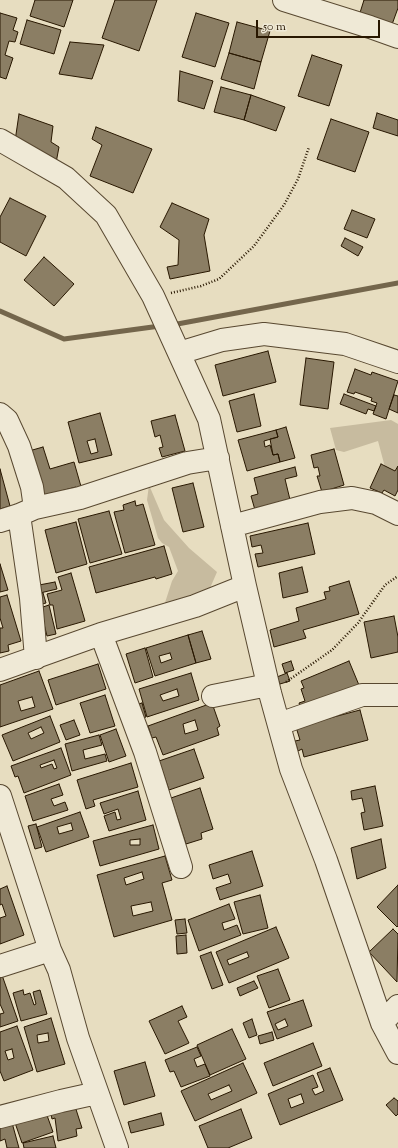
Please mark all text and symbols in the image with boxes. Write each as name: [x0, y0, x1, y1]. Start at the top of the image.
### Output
scale bar: [258, 12, 382, 38]
text: 50 m: [263, 18, 286, 36]

